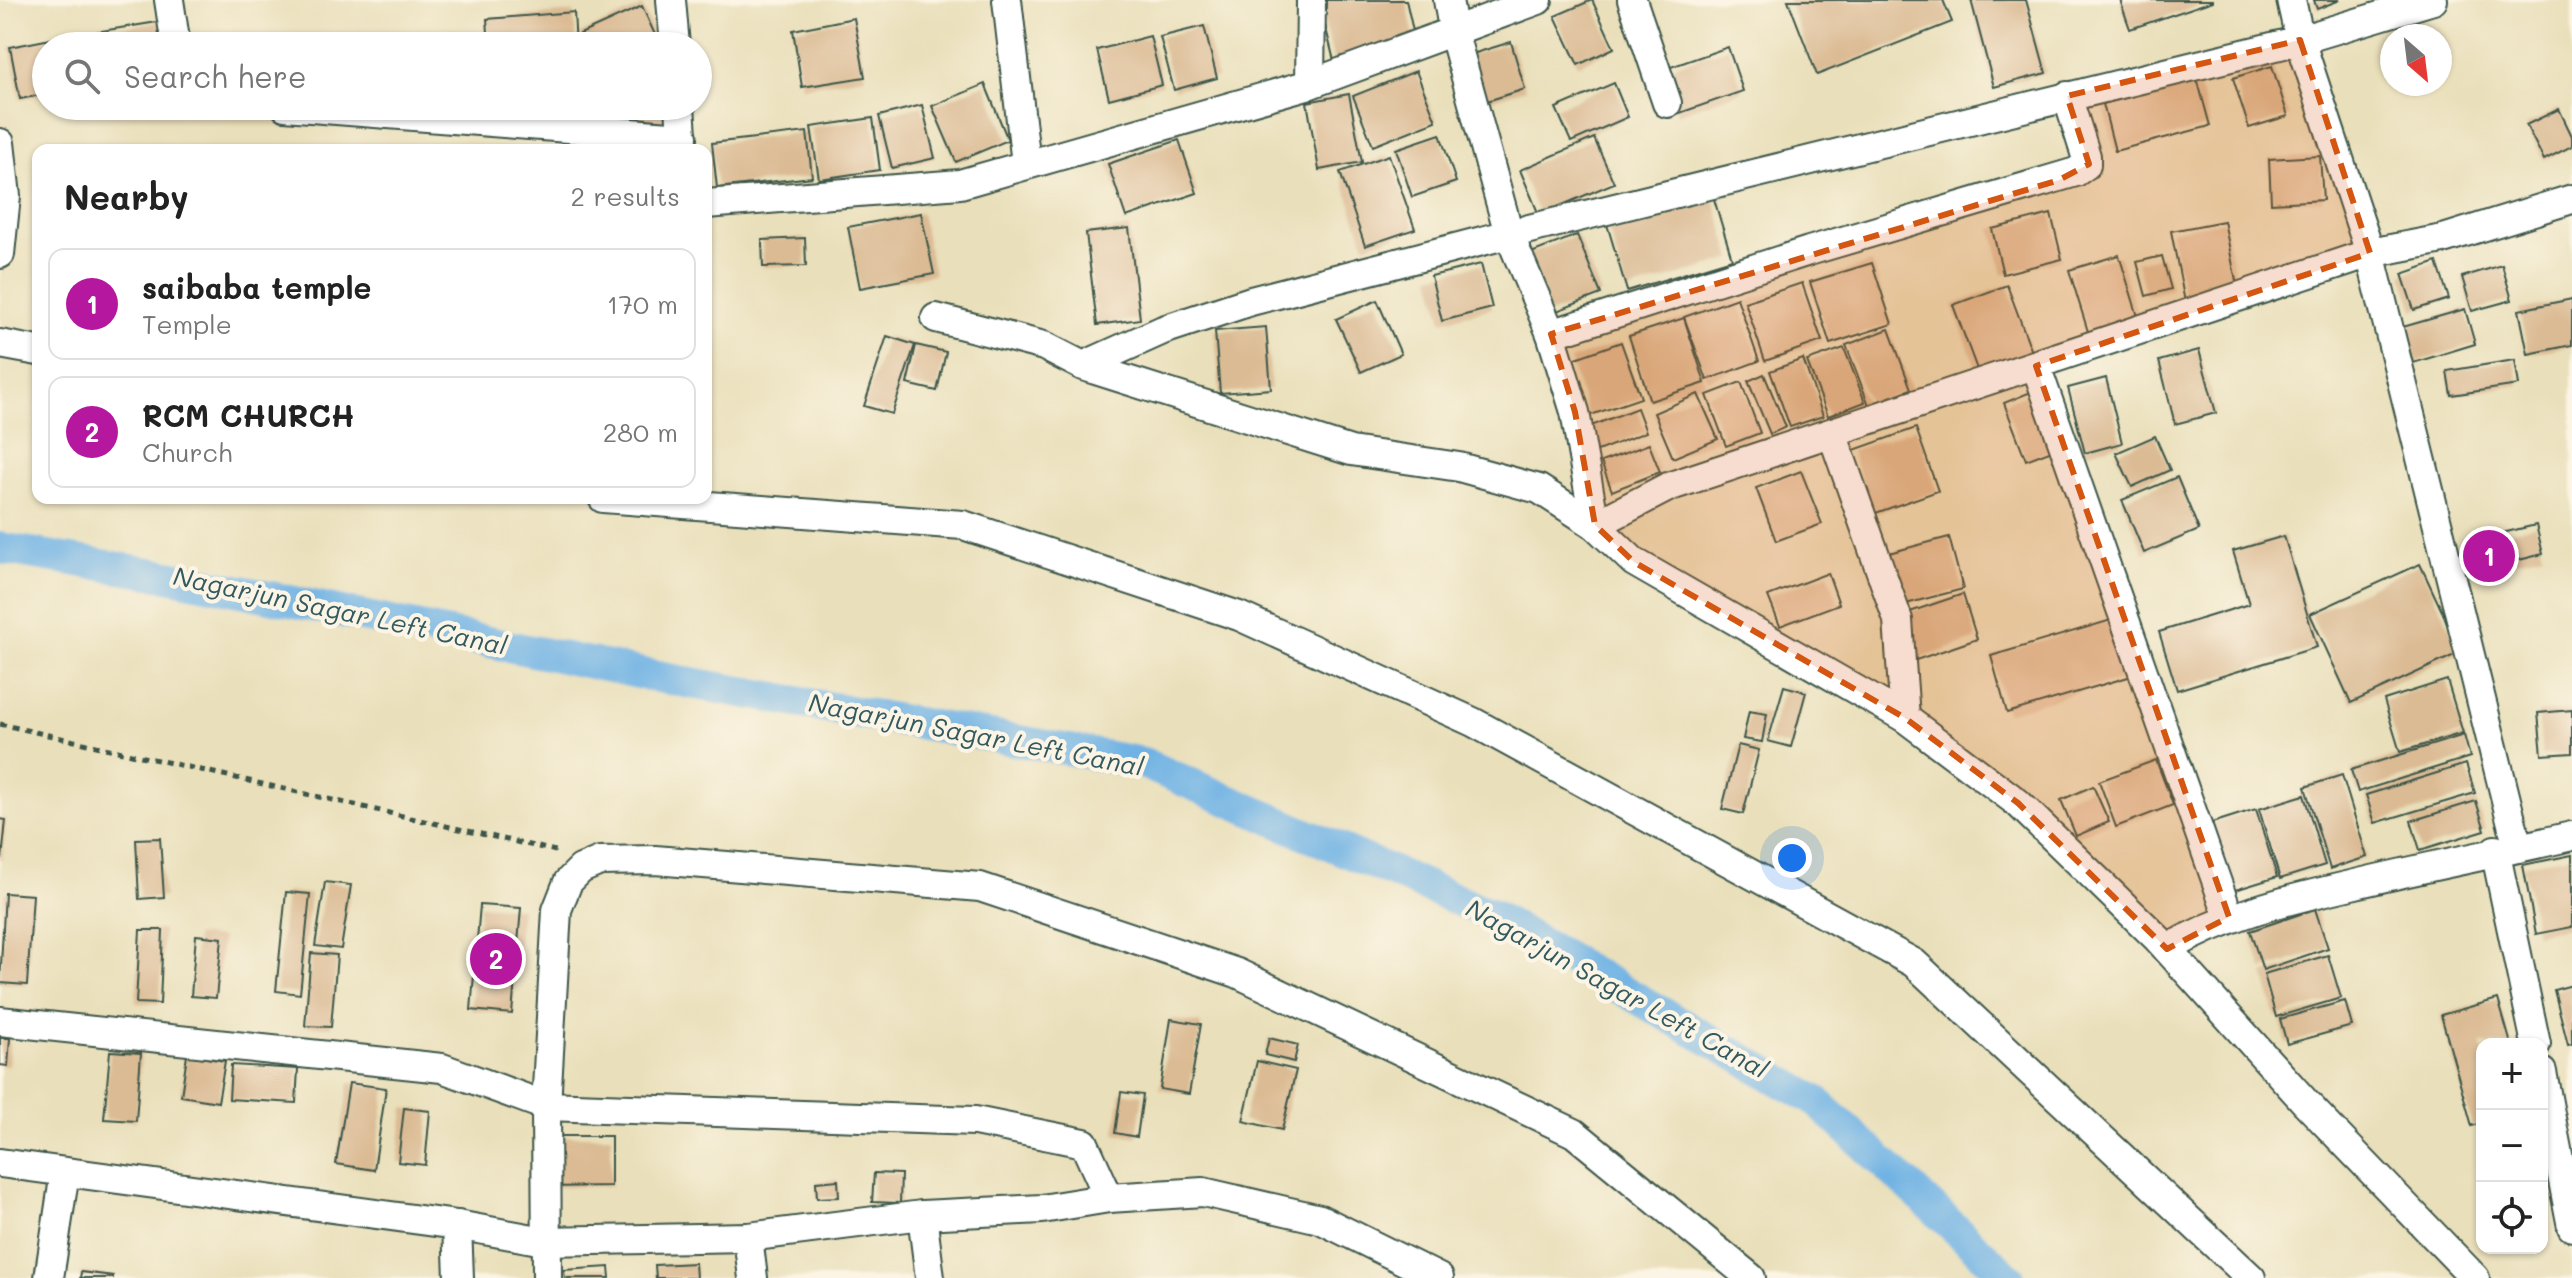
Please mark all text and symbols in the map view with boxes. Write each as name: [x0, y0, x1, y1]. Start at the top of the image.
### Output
north arrow: [2380, 24, 2452, 96]
search box: [32, 32, 712, 120]
icon: search: [60, 54, 104, 98]
text: Search here: [124, 56, 307, 96]
text: Nearby: [64, 174, 189, 219]
text: 2 results: [571, 179, 680, 213]
text: saibaba temple: [142, 267, 371, 307]
text: 1: [86, 287, 98, 321]
text: 170 m: [607, 287, 678, 321]
text: Temple: [142, 307, 232, 341]
text: RCM CHURCH: [142, 395, 355, 435]
text: 2: [85, 415, 99, 449]
text: 280 m: [603, 415, 678, 449]
text: Church: [142, 435, 232, 469]
pin: 1: [2463, 526, 2515, 586]
water label: Nagarjun Sagar Left Canal: [170, 558, 511, 662]
water label: Nagarjun Sagar Left Canal: [806, 685, 1147, 783]
your location: [1772, 838, 1812, 878]
water label: Nagarjun Sagar Left Canal: [1460, 891, 1775, 1086]
pin: 2: [470, 929, 522, 989]
map controls: [2476, 1038, 2548, 1254]
button: +: [2476, 1038, 2548, 1110]
button: −: [2476, 1110, 2548, 1182]
button: locate: [2476, 1182, 2548, 1254]

